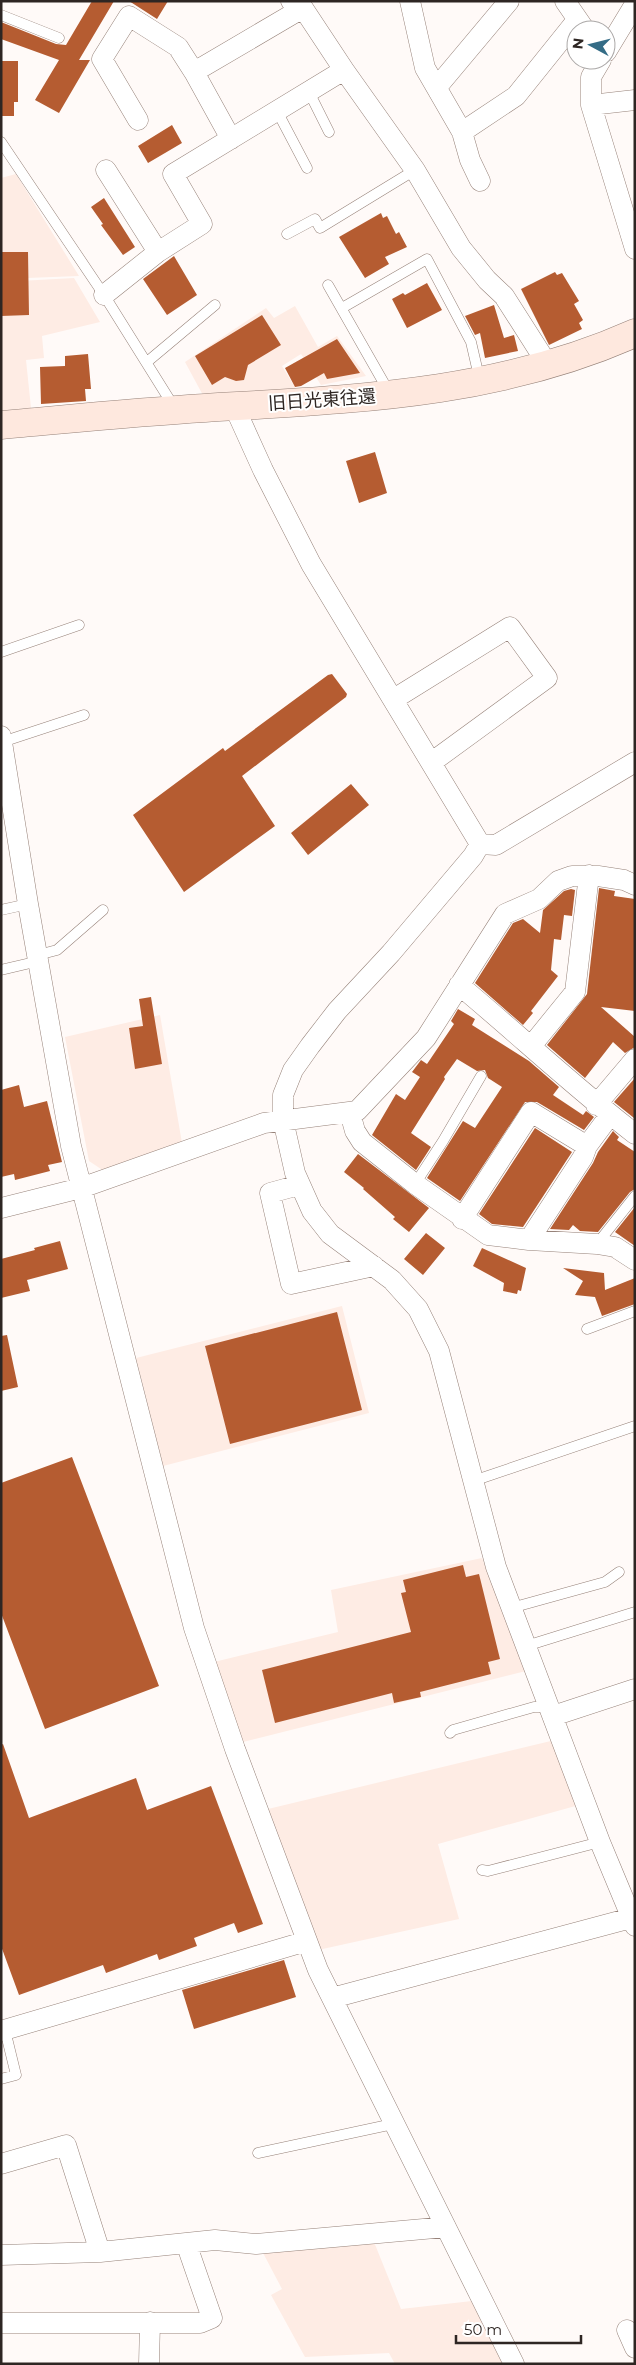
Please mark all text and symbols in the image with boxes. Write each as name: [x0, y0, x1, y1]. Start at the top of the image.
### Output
north arrow: [566, 20, 616, 70]
text: N: [568, 37, 588, 50]
street label: 旧日光東往還: [267, 385, 377, 415]
scale bar: [456, 2312, 581, 2344]
text: 50 m: [464, 2320, 502, 2339]

